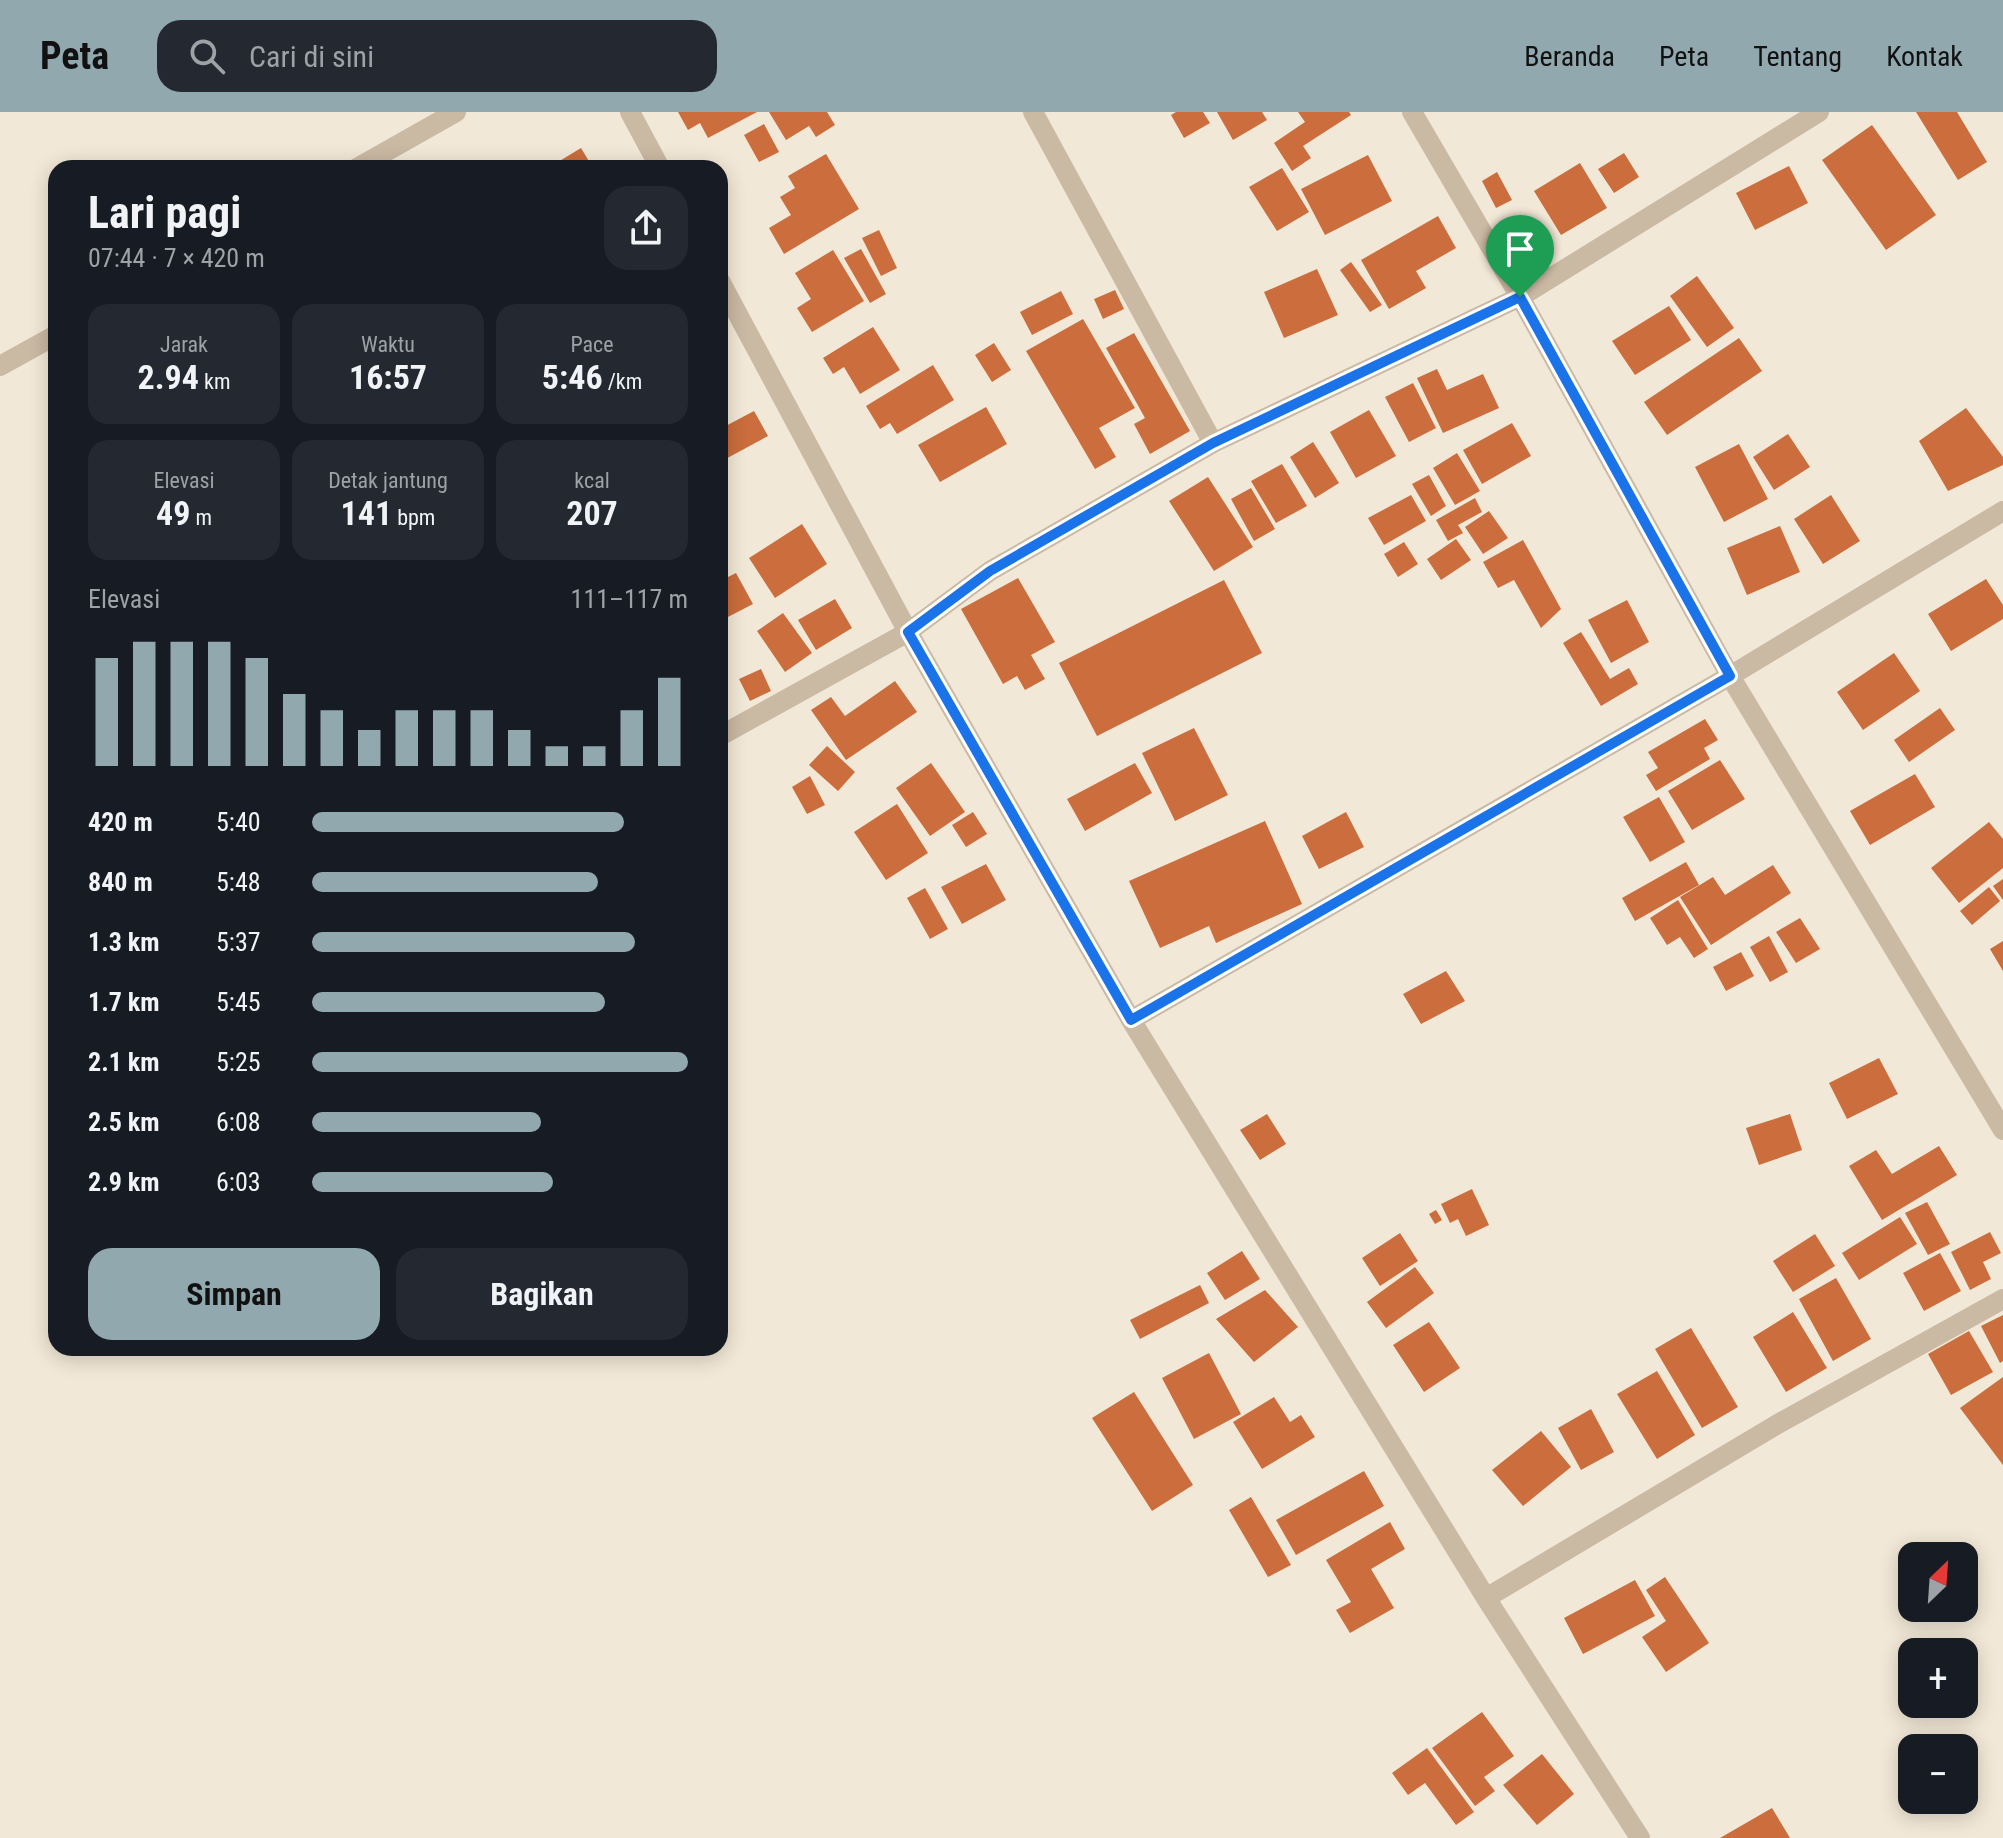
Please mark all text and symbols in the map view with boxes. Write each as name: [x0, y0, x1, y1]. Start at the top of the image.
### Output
search box: [157, 20, 717, 92]
text: Peta: [40, 34, 109, 78]
icon: search: [185, 34, 229, 78]
text: Cari di sini: [249, 39, 374, 74]
text: Beranda: [1524, 40, 1615, 73]
text: Peta: [1659, 40, 1709, 73]
text: Tentang: [1753, 40, 1842, 73]
text: Kontak: [1886, 40, 1963, 73]
button: share: [604, 186, 688, 270]
text: Lari pagi: [88, 187, 241, 239]
pin: [1486, 215, 1554, 297]
icon: arrive: [1498, 227, 1542, 271]
text: 07:44 · 7 × 420 m: [88, 243, 265, 273]
text: Jarak: [160, 332, 208, 357]
text: Waktu: [361, 332, 415, 357]
text: Pace: [570, 332, 614, 357]
text: 2.94: [138, 357, 199, 397]
text: 16:57: [349, 357, 427, 397]
text: 5:46: [542, 357, 603, 397]
text: km: [199, 369, 230, 394]
text: /km: [603, 369, 642, 394]
text: Elevasi: [153, 468, 215, 493]
text: Detak jantung: [328, 468, 448, 493]
text: kcal: [574, 468, 610, 493]
text: 49: [156, 493, 190, 533]
text: 141: [341, 493, 392, 533]
text: 207: [566, 493, 618, 533]
text: m: [190, 505, 212, 530]
text: bpm: [392, 505, 435, 530]
text: Elevasi: [88, 584, 160, 614]
text: 111–117 m: [571, 584, 688, 614]
text: 420 m: [88, 807, 153, 837]
text: 5:40: [216, 807, 261, 837]
text: 840 m: [88, 867, 153, 897]
text: 5:48: [216, 867, 261, 897]
text: 1.3 km: [88, 927, 160, 957]
text: 5:37: [216, 927, 261, 957]
text: 1.7 km: [88, 987, 160, 1017]
text: 5:45: [216, 987, 261, 1017]
text: 2.1 km: [88, 1047, 160, 1077]
text: 5:25: [216, 1047, 261, 1077]
text: 2.5 km: [88, 1107, 160, 1137]
text: 6:08: [216, 1107, 261, 1137]
text: 2.9 km: [88, 1167, 160, 1197]
text: 6:03: [216, 1167, 261, 1197]
button: Simpan: [88, 1248, 380, 1340]
button: Bagikan: [396, 1248, 688, 1340]
north arrow: [1898, 1542, 1978, 1622]
map controls: [1898, 1542, 1978, 1814]
button: +: [1898, 1638, 1978, 1718]
button: −: [1898, 1734, 1978, 1814]

